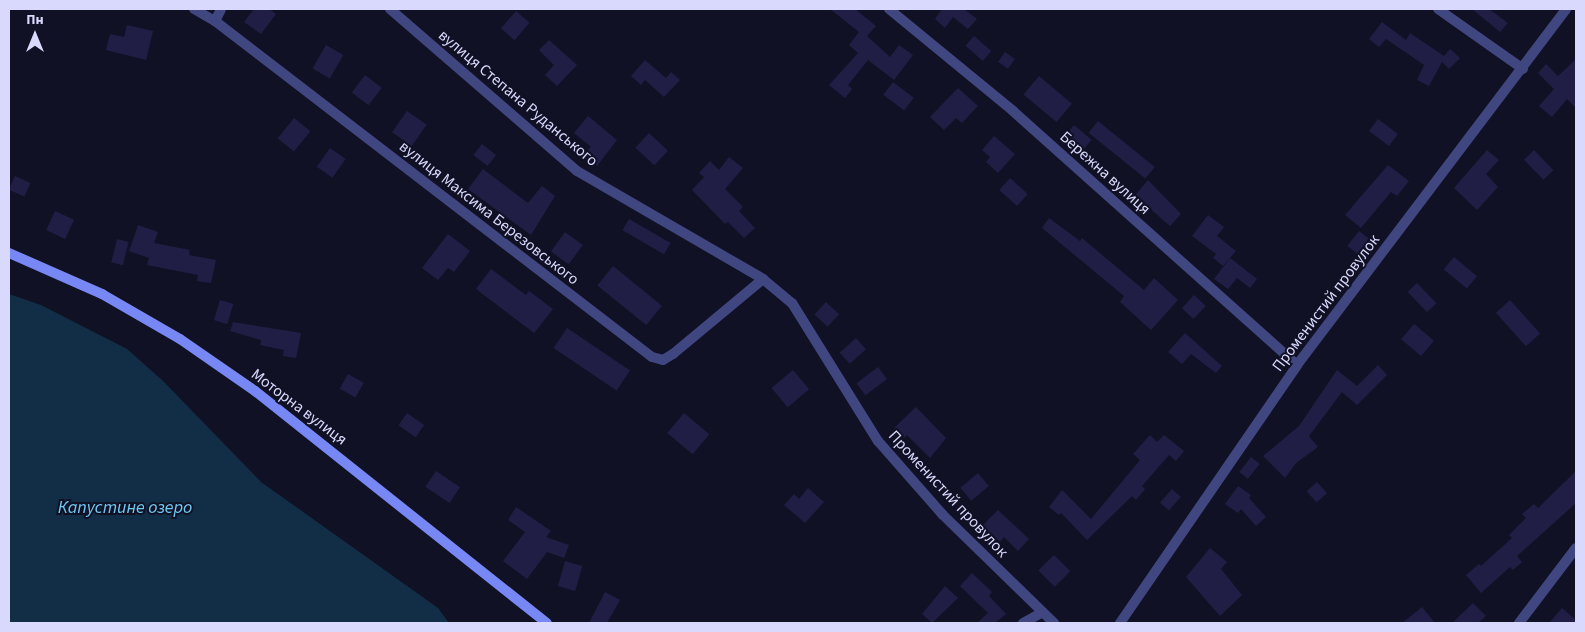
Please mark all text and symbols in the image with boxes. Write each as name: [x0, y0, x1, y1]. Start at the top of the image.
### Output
north arrow: [10, 10, 60, 60]
text: Пн: [26, 10, 44, 30]
street label: вулиця Степана Руданського: [434, 26, 602, 170]
street label: Бережна вулиця: [1056, 127, 1154, 219]
street label: вулиця Максима Березовського: [395, 137, 583, 289]
street label: Променистий провулок: [1268, 231, 1384, 375]
street label: Моторна вулиця: [247, 365, 351, 449]
street label: Променистий провулок: [884, 427, 1012, 561]
water label: Капустине озеро: [58, 497, 192, 519]

